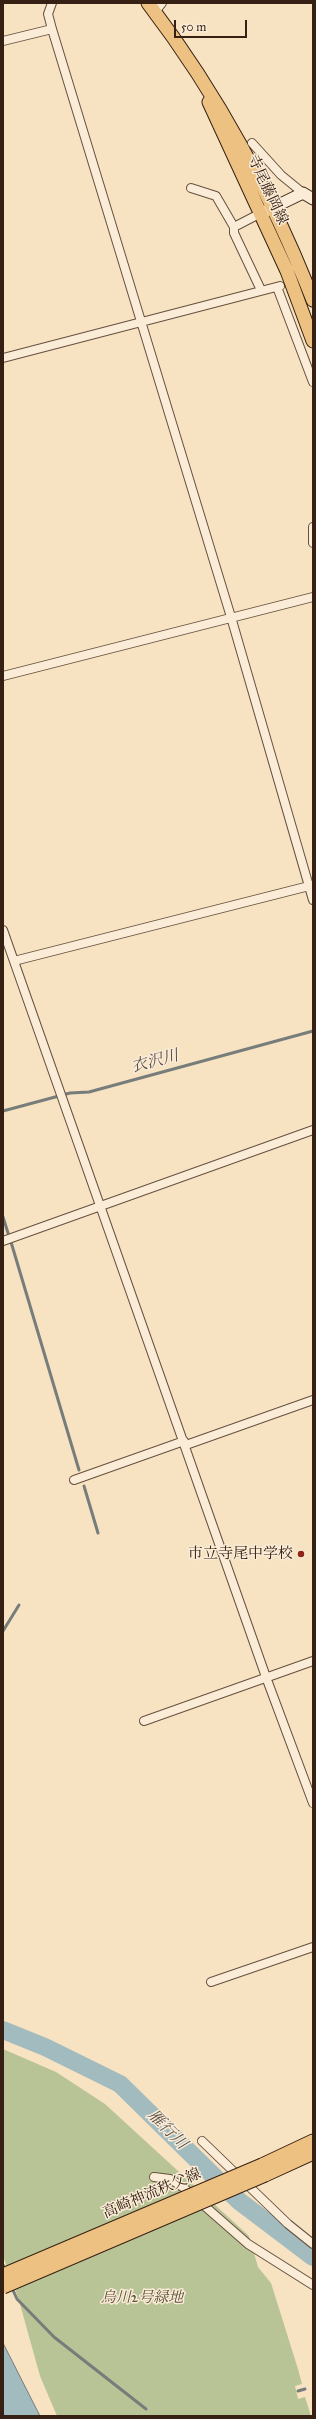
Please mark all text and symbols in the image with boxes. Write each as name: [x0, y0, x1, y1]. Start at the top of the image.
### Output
scale bar: [176, 12, 249, 38]
text: 50 m: [181, 20, 206, 34]
street label: 寺尾藤岡線: [243, 152, 291, 228]
water label: 衣沢川: [129, 1047, 181, 1077]
place label: 市立寺尾中学校: [188, 1545, 293, 1563]
marker: 市立寺尾中学校: [296, 1549, 306, 1559]
water label: 雁行川: [143, 2106, 191, 2154]
street label: 高崎神流秩父線: [100, 2165, 204, 2223]
park label: 烏川2号緑地: [101, 2289, 183, 2307]

